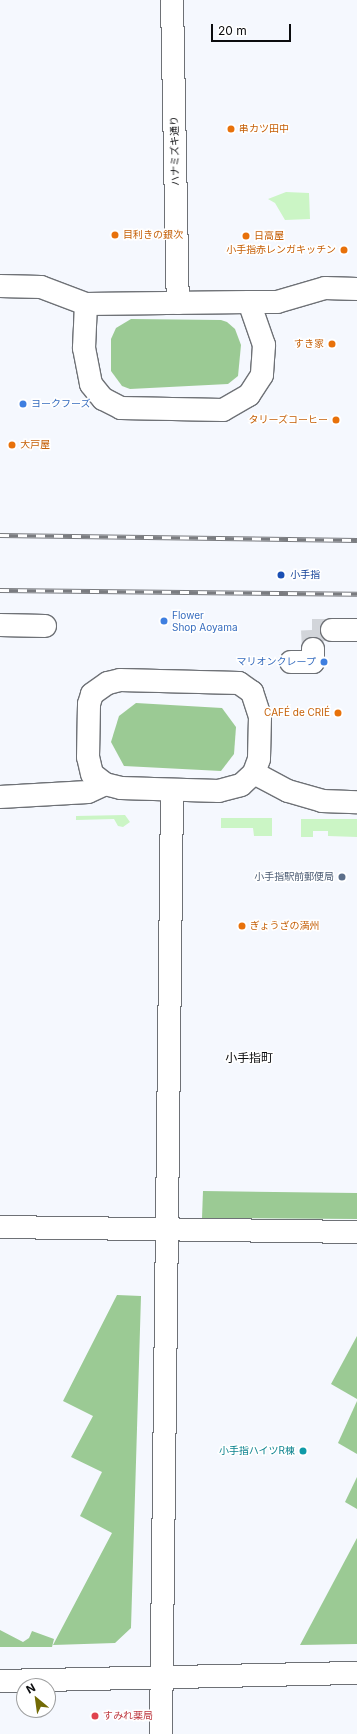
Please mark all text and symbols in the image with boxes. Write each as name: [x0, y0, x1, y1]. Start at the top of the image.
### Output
scale bar: [213, 16, 293, 42]
text: 20 m: [218, 23, 247, 38]
street label: ハナミズキ通り: [168, 116, 182, 186]
place label: 串カツ田中: [239, 123, 289, 135]
marker: 串カツ田中: [226, 124, 236, 134]
place label: 目利きの銀次: [123, 229, 183, 241]
marker: 目利きの銀次: [110, 230, 120, 240]
place label: 日高屋: [254, 230, 284, 242]
marker: 日高屋: [241, 231, 251, 241]
place label: 小手指赤レンガキッチン: [226, 244, 336, 256]
marker: 小手指赤レンガキッチン: [339, 245, 349, 255]
place label: すき家: [294, 338, 324, 350]
marker: すき家: [327, 339, 337, 349]
place label: ヨークフーズ: [31, 398, 91, 410]
marker: ヨークフーズ: [18, 399, 28, 409]
place label: タリーズコーヒー: [248, 414, 328, 426]
marker: タリーズコーヒー: [331, 415, 341, 425]
place label: 大戸屋: [20, 439, 50, 451]
marker: 大戸屋: [7, 440, 17, 450]
marker: 小手指: [275, 569, 287, 581]
place label: 小手指: [290, 569, 320, 581]
place label: Flower Shop Aoyama: [172, 609, 238, 632]
marker: Flower Shop Aoyama: [159, 616, 169, 626]
place label: マリオンクレープ: [236, 656, 316, 668]
marker: マリオンクレープ: [319, 657, 329, 667]
place label: CAFÉ de CRIÉ: [264, 707, 330, 719]
marker: CAFÉ de CRIÉ: [333, 708, 343, 718]
place label: 小手指駅前郵便局: [254, 871, 334, 883]
marker: 小手指駅前郵便局: [337, 872, 347, 882]
place label: ぎょうざの満州: [250, 920, 320, 932]
marker: ぎょうざの満州: [237, 921, 247, 931]
district label: 小手指町: [225, 1051, 273, 1065]
place label: 小手指ハイツR棟: [219, 1445, 295, 1457]
marker: 小手指ハイツR棟: [298, 1446, 308, 1456]
north arrow: [16, 1678, 56, 1718]
text: N: [24, 1680, 38, 1697]
place label: すみれ薬局: [103, 1710, 153, 1722]
marker: すみれ薬局: [90, 1711, 100, 1721]

